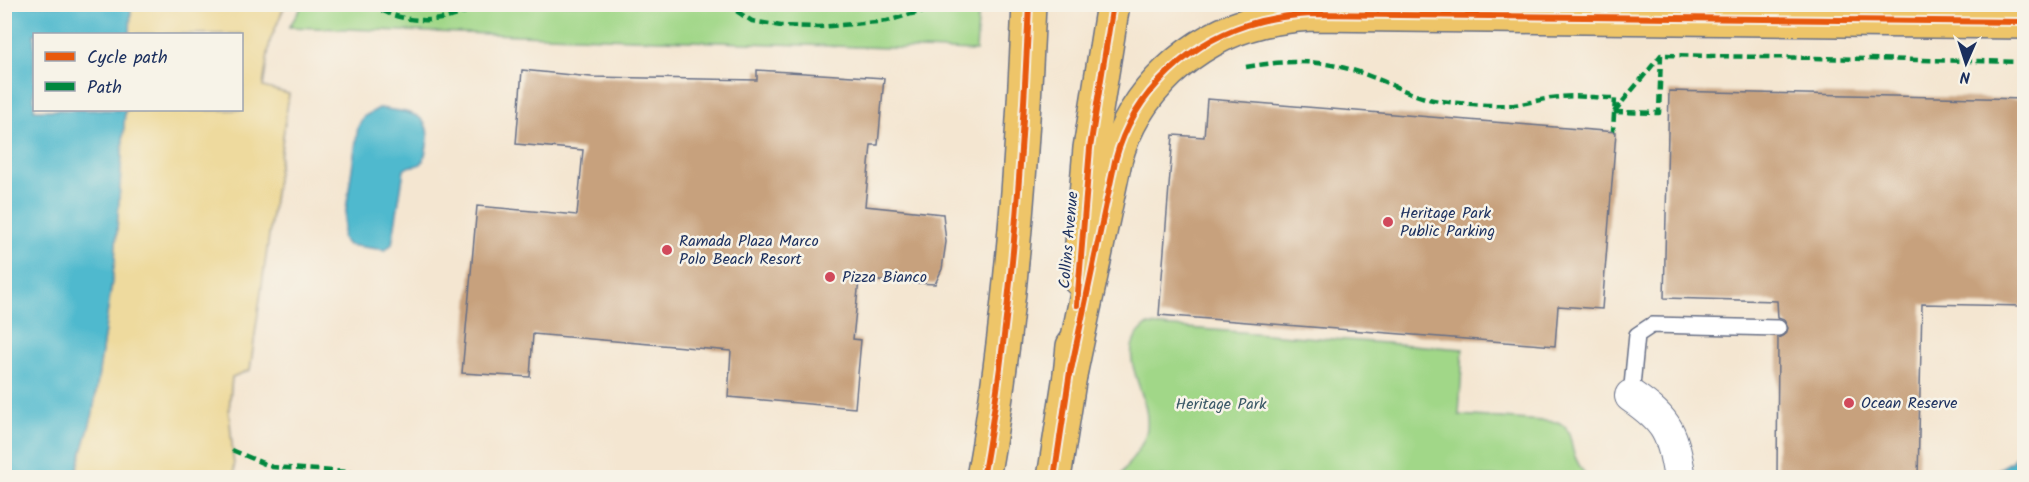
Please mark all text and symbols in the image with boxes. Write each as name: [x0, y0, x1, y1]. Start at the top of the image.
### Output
legend: [33, 33, 243, 111]
north arrow: [1936, 33, 1996, 93]
text: Cycle path: [87, 44, 168, 73]
text: N: [1960, 64, 1971, 89]
text: Path: [87, 74, 122, 103]
street label: Collins Avenue: [1052, 190, 1086, 290]
place label: Heritage Park Public Parking: [1400, 201, 1495, 244]
marker: Heritage Park Public Parking: [1381, 215, 1395, 229]
place label: Ramada Plaza Marco Polo Beach Resort: [679, 229, 819, 272]
marker: Ramada Plaza Marco Polo Beach Resort: [660, 243, 674, 257]
place label: Pizza Bianco: [842, 265, 927, 290]
marker: Pizza Bianco: [823, 270, 837, 284]
place label: Ocean Reserve: [1861, 391, 1957, 416]
park label: Heritage Park: [1176, 392, 1267, 417]
marker: Ocean Reserve: [1842, 396, 1856, 410]

